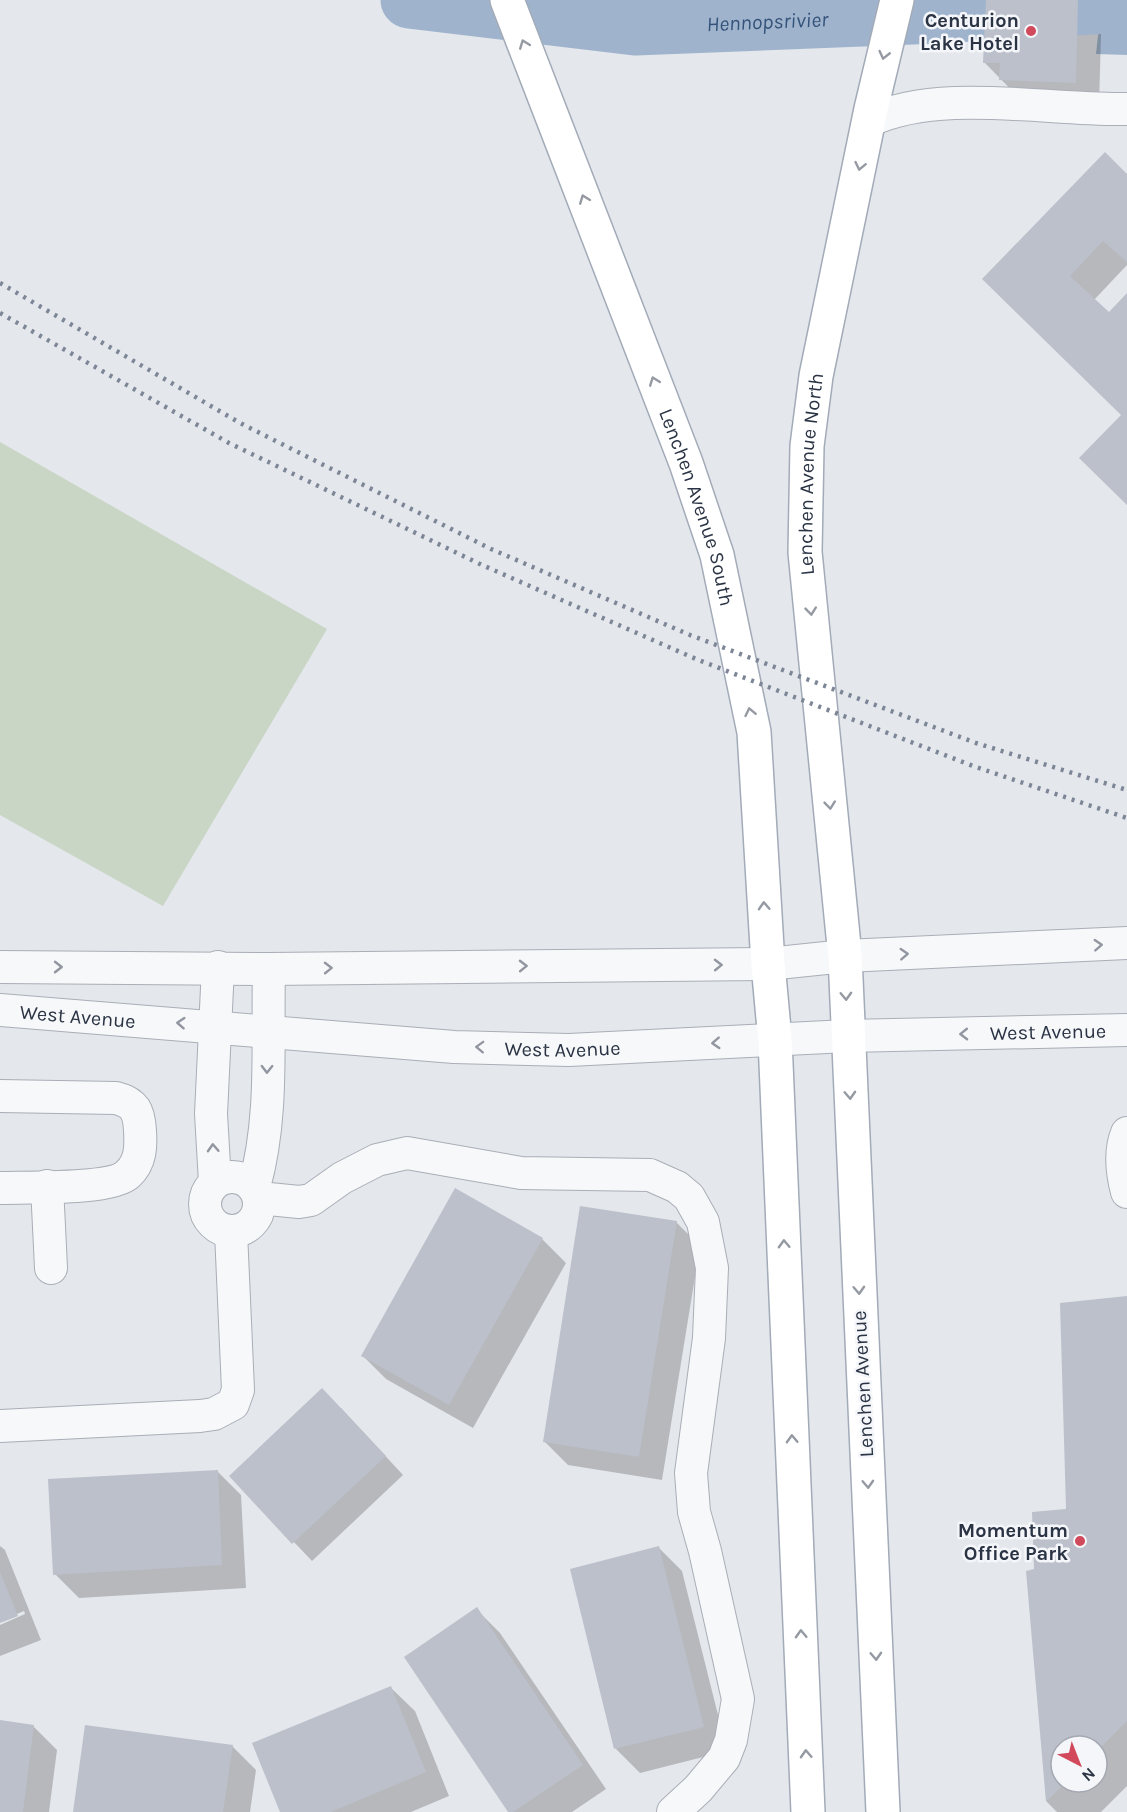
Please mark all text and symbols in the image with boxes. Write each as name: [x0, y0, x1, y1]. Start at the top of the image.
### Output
water label: Hennopsrivier: [706, 7, 829, 36]
place label: Centurion Lake Hotel: [920, 9, 1019, 55]
marker: Centurion Lake Hotel: [1024, 24, 1038, 38]
one-way arrow: [519, 39, 531, 50]
one-way arrow: [879, 49, 892, 59]
one-way arrow: [854, 161, 867, 171]
one-way arrow: [579, 194, 591, 205]
street label: Lenchen Avenue North: [793, 371, 828, 577]
one-way arrow: [649, 376, 661, 387]
street label: Lenchen Avenue South: [654, 405, 739, 608]
one-way arrow: [804, 606, 817, 615]
one-way arrow: [744, 707, 757, 717]
one-way arrow: [823, 800, 836, 809]
one-way arrow: [758, 901, 771, 910]
one-way arrow: [1094, 938, 1103, 951]
one-way arrow: [899, 947, 908, 960]
one-way arrow: [713, 959, 722, 971]
one-way arrow: [518, 960, 527, 973]
one-way arrow: [54, 961, 63, 973]
one-way arrow: [323, 962, 332, 974]
one-way arrow: [840, 992, 853, 1001]
street label: West Avenue: [19, 1000, 137, 1033]
one-way arrow: [176, 1017, 185, 1030]
street label: West Avenue: [990, 1019, 1106, 1044]
one-way arrow: [959, 1028, 968, 1040]
street label: West Avenue: [504, 1036, 621, 1062]
one-way arrow: [712, 1037, 721, 1050]
one-way arrow: [475, 1041, 484, 1054]
one-way arrow: [261, 1065, 273, 1074]
one-way arrow: [844, 1090, 857, 1099]
one-way arrow: [207, 1144, 220, 1153]
one-way arrow: [777, 1240, 790, 1249]
one-way arrow: [853, 1285, 866, 1294]
street label: Lenchen Avenue: [848, 1310, 878, 1458]
one-way arrow: [786, 1435, 799, 1444]
one-way arrow: [861, 1480, 874, 1489]
place label: Momentum Office Park: [958, 1519, 1068, 1565]
marker: Momentum Office Park: [1073, 1534, 1087, 1548]
one-way arrow: [794, 1629, 807, 1638]
one-way arrow: [869, 1651, 882, 1660]
north arrow: [1049, 1734, 1109, 1794]
one-way arrow: [799, 1749, 812, 1758]
text: N: [1078, 1764, 1099, 1786]

